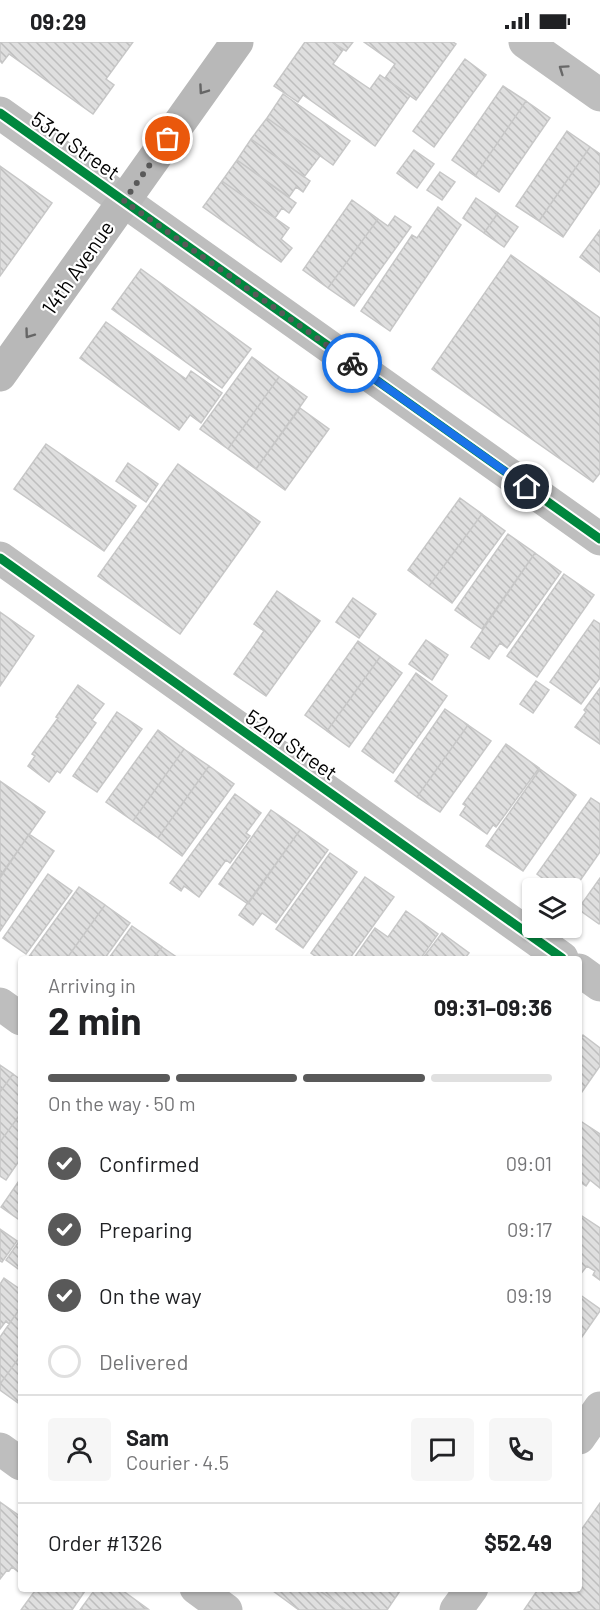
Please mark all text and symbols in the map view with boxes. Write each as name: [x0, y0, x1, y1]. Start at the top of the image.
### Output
text: 09:29: [30, 8, 86, 34]
one-way arrow: [558, 65, 569, 76]
one-way arrow: [199, 83, 210, 94]
street label: 53rd Street: [27, 105, 125, 185]
pin: [142, 113, 193, 164]
icon: bag: [151, 122, 184, 155]
street label: 14th Avenue: [36, 215, 118, 319]
one-way arrow: [25, 328, 36, 339]
courier: [322, 333, 382, 393]
icon: bike: [336, 347, 369, 380]
pin: [501, 461, 552, 512]
icon: home: [510, 470, 543, 503]
street label: 52nd Street: [241, 703, 343, 785]
map controls: [522, 878, 582, 938]
button: layers: [522, 878, 582, 938]
text: Arriving in: [48, 973, 136, 997]
text: 09:31–09:36: [434, 994, 552, 1020]
text: 2 min: [48, 996, 141, 1043]
text: On the way · 50 m: [48, 1091, 196, 1115]
icon: check: [48, 1147, 81, 1180]
text: Confirmed: [99, 1150, 199, 1176]
text: 09:01: [506, 1151, 552, 1175]
icon: check: [48, 1213, 81, 1246]
text: Preparing: [99, 1216, 192, 1242]
text: 09:17: [507, 1217, 552, 1241]
icon: check: [48, 1279, 81, 1312]
text: On the way: [99, 1282, 202, 1308]
text: 09:19: [506, 1283, 552, 1307]
text: Delivered: [99, 1348, 188, 1374]
button: person: [48, 1418, 111, 1481]
button: chat: [411, 1418, 474, 1481]
button: phone: [489, 1418, 552, 1481]
text: Sam: [126, 1424, 169, 1450]
text: Courier · 4.5: [126, 1450, 229, 1474]
text: Order #1326: [48, 1529, 162, 1555]
text: $52.49: [484, 1529, 552, 1555]

